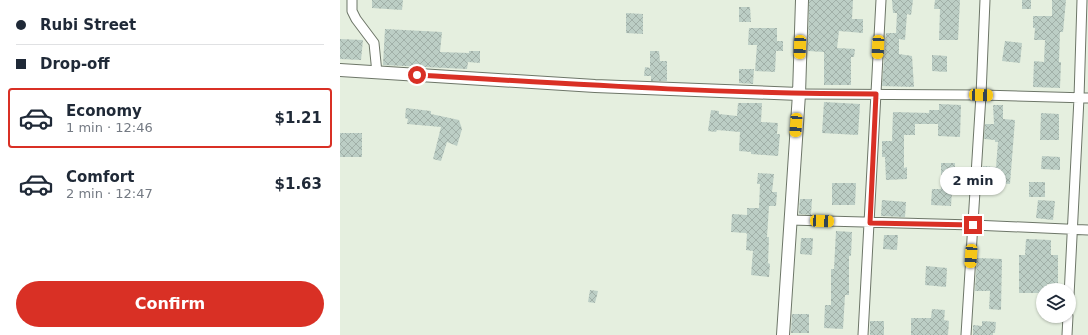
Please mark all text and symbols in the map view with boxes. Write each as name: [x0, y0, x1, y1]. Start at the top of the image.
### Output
text: Rubi Street: [40, 16, 136, 34]
car: [794, 35, 806, 59]
car: [871, 35, 885, 59]
text: Drop-off: [40, 55, 110, 73]
route start: [408, 66, 426, 84]
car: [969, 89, 993, 101]
icon: car: [18, 100, 54, 136]
text: Economy: [66, 102, 142, 120]
text: $1.21: [275, 109, 322, 127]
car: [789, 113, 803, 137]
text: 1 min · 12:46: [66, 120, 153, 135]
icon: car: [18, 166, 54, 202]
callout: 2 min: [940, 167, 1006, 195]
text: Comfort: [66, 168, 134, 186]
text: 2 min: [953, 173, 993, 188]
text: $1.63: [275, 175, 322, 193]
text: 2 min · 12:47: [66, 186, 153, 201]
car: [810, 214, 834, 228]
route end: [964, 216, 982, 234]
car: [964, 244, 978, 268]
button: Confirm: [16, 281, 324, 327]
map controls: [1036, 283, 1076, 323]
button: layers: [1036, 283, 1076, 323]

